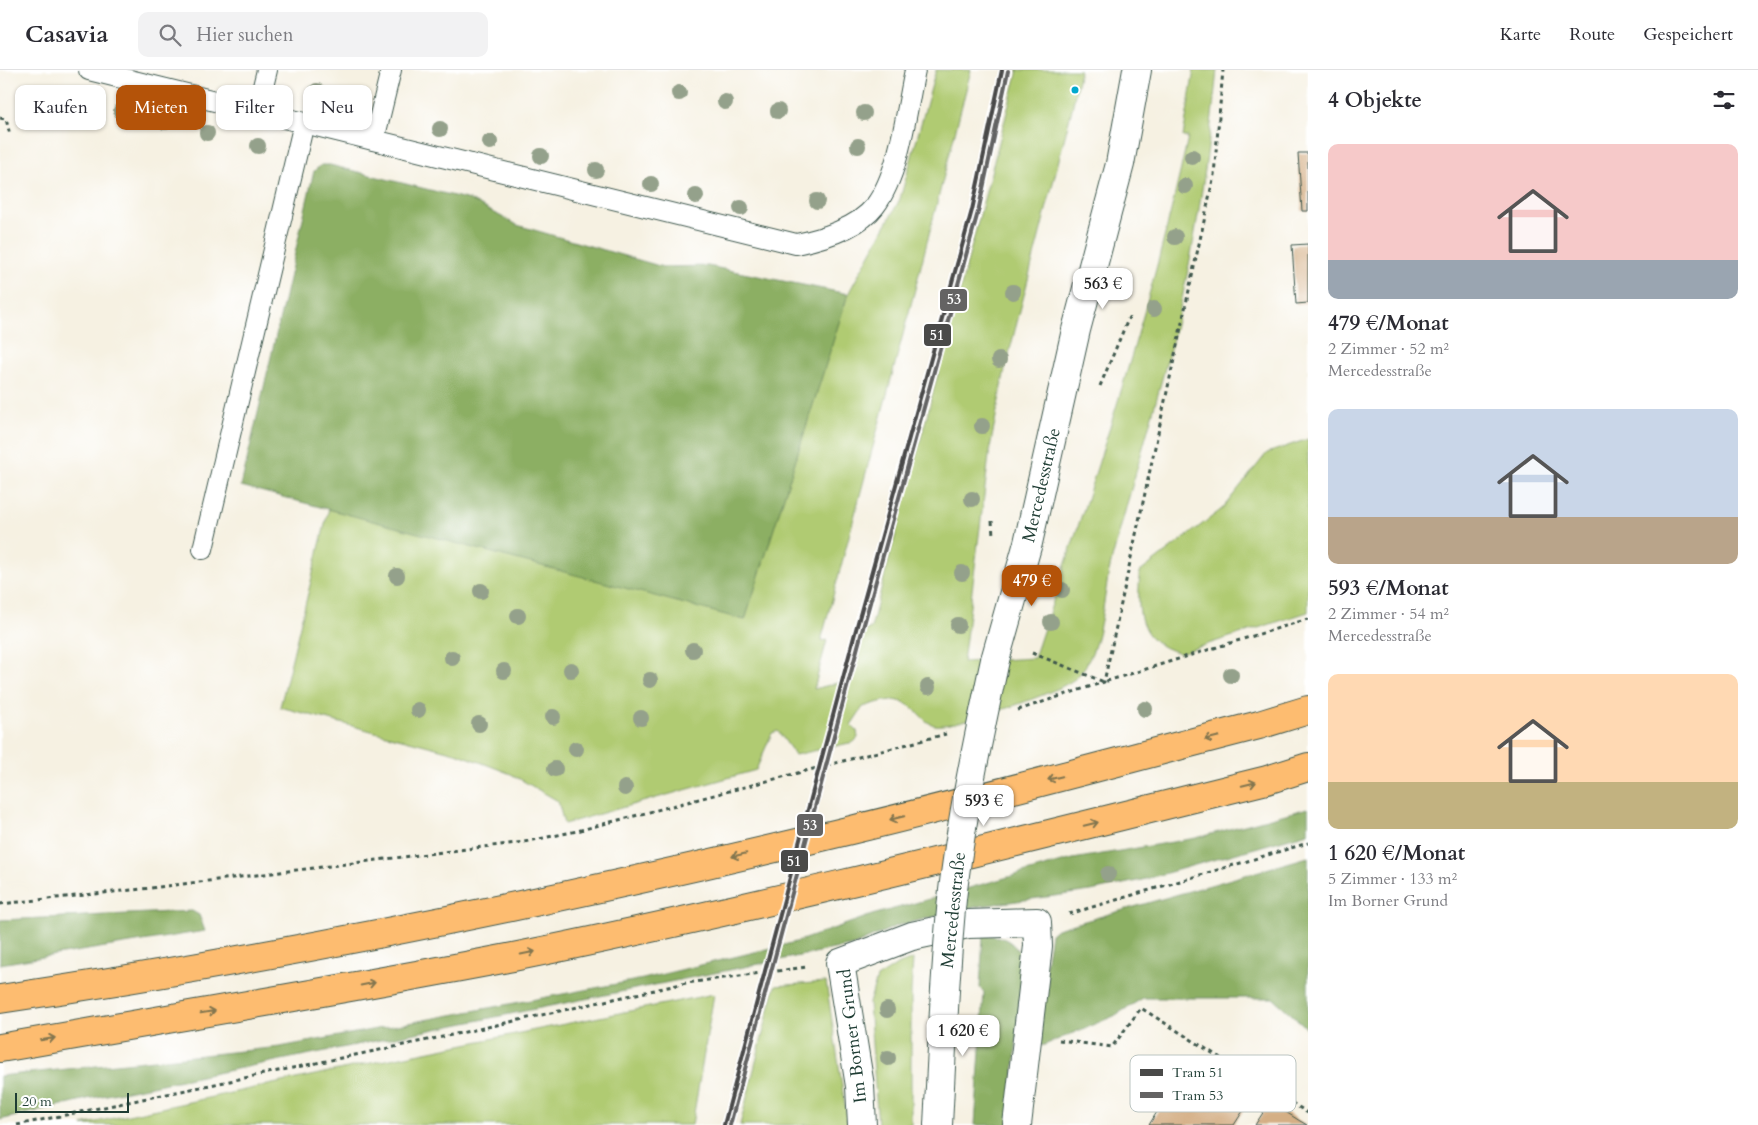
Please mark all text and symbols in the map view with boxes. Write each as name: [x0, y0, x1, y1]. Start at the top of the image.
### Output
search box: [138, 12, 488, 57]
text: Casavia: [25, 18, 108, 51]
icon: search: [156, 21, 184, 49]
text: Hier suchen: [196, 22, 294, 48]
text: Karte: [1500, 22, 1541, 47]
text: Route: [1569, 22, 1615, 47]
text: Gespeichert: [1643, 22, 1733, 47]
chip: Kaufen: [15, 85, 106, 130]
chip: Mieten: [116, 85, 206, 130]
chip: Filter: [216, 85, 293, 130]
chip: Neu: [303, 85, 372, 130]
unlabelled marker: [1070, 85, 1080, 95]
text: 4 Objekte: [1328, 86, 1422, 115]
icon: filters: [1710, 86, 1738, 114]
icon: home: [1488, 176, 1578, 266]
pin: 563 €: [1068, 268, 1138, 310]
text: 563 €: [1084, 273, 1122, 295]
line badge: 53: [939, 288, 968, 312]
text: 53: [947, 290, 961, 309]
text: 479 €/Monat: [1328, 309, 1449, 338]
line badge: 51: [923, 323, 952, 347]
text: 51: [930, 326, 944, 345]
text: 2 Zimmer · 52 m²: [1328, 338, 1449, 360]
text: Mercedesstraße: [1328, 360, 1432, 382]
street label: Mercedesstraße: [1016, 425, 1067, 545]
icon: home: [1488, 441, 1578, 531]
pin: 479 €: [997, 564, 1067, 607]
text: 479 €: [1013, 570, 1051, 592]
text: 593 €/Monat: [1328, 574, 1449, 603]
text: 2 Zimmer · 54 m²: [1328, 603, 1449, 625]
text: Mercedesstraße: [1328, 625, 1432, 647]
icon: home: [1488, 706, 1578, 796]
one-way arrow: [1204, 733, 1220, 743]
one-way arrow: [1047, 774, 1063, 783]
one-way arrow: [1240, 779, 1256, 788]
pin: 593 €: [949, 784, 1019, 827]
text: 593 €: [965, 790, 1003, 812]
line badge: 53: [796, 813, 824, 837]
one-way arrow: [890, 814, 906, 824]
text: 53: [803, 816, 817, 835]
one-way arrow: [1083, 819, 1099, 828]
text: 1 620 €/Monat: [1328, 839, 1465, 868]
line badge: 51: [780, 849, 809, 873]
one-way arrow: [731, 851, 747, 861]
street label: Mercedesstraße: [935, 851, 972, 969]
text: 51: [787, 852, 801, 871]
text: 5 Zimmer · 133 m²: [1328, 868, 1457, 890]
text: Im Borner Grund: [1328, 890, 1448, 912]
one-way arrow: [519, 948, 535, 958]
street label: Im Borner Grund: [832, 967, 873, 1104]
one-way arrow: [360, 979, 376, 989]
one-way arrow: [200, 1007, 216, 1017]
pin: 1 620 €: [917, 1014, 1009, 1057]
text: 1 620 €: [938, 1020, 988, 1042]
one-way arrow: [40, 1034, 56, 1044]
legend: [1130, 1055, 1296, 1112]
text: Tram 51: [1172, 1063, 1223, 1082]
text: Tram 53: [1172, 1086, 1223, 1105]
scale bar: [15, 1090, 129, 1113]
text: 20 m: [22, 1092, 52, 1111]

